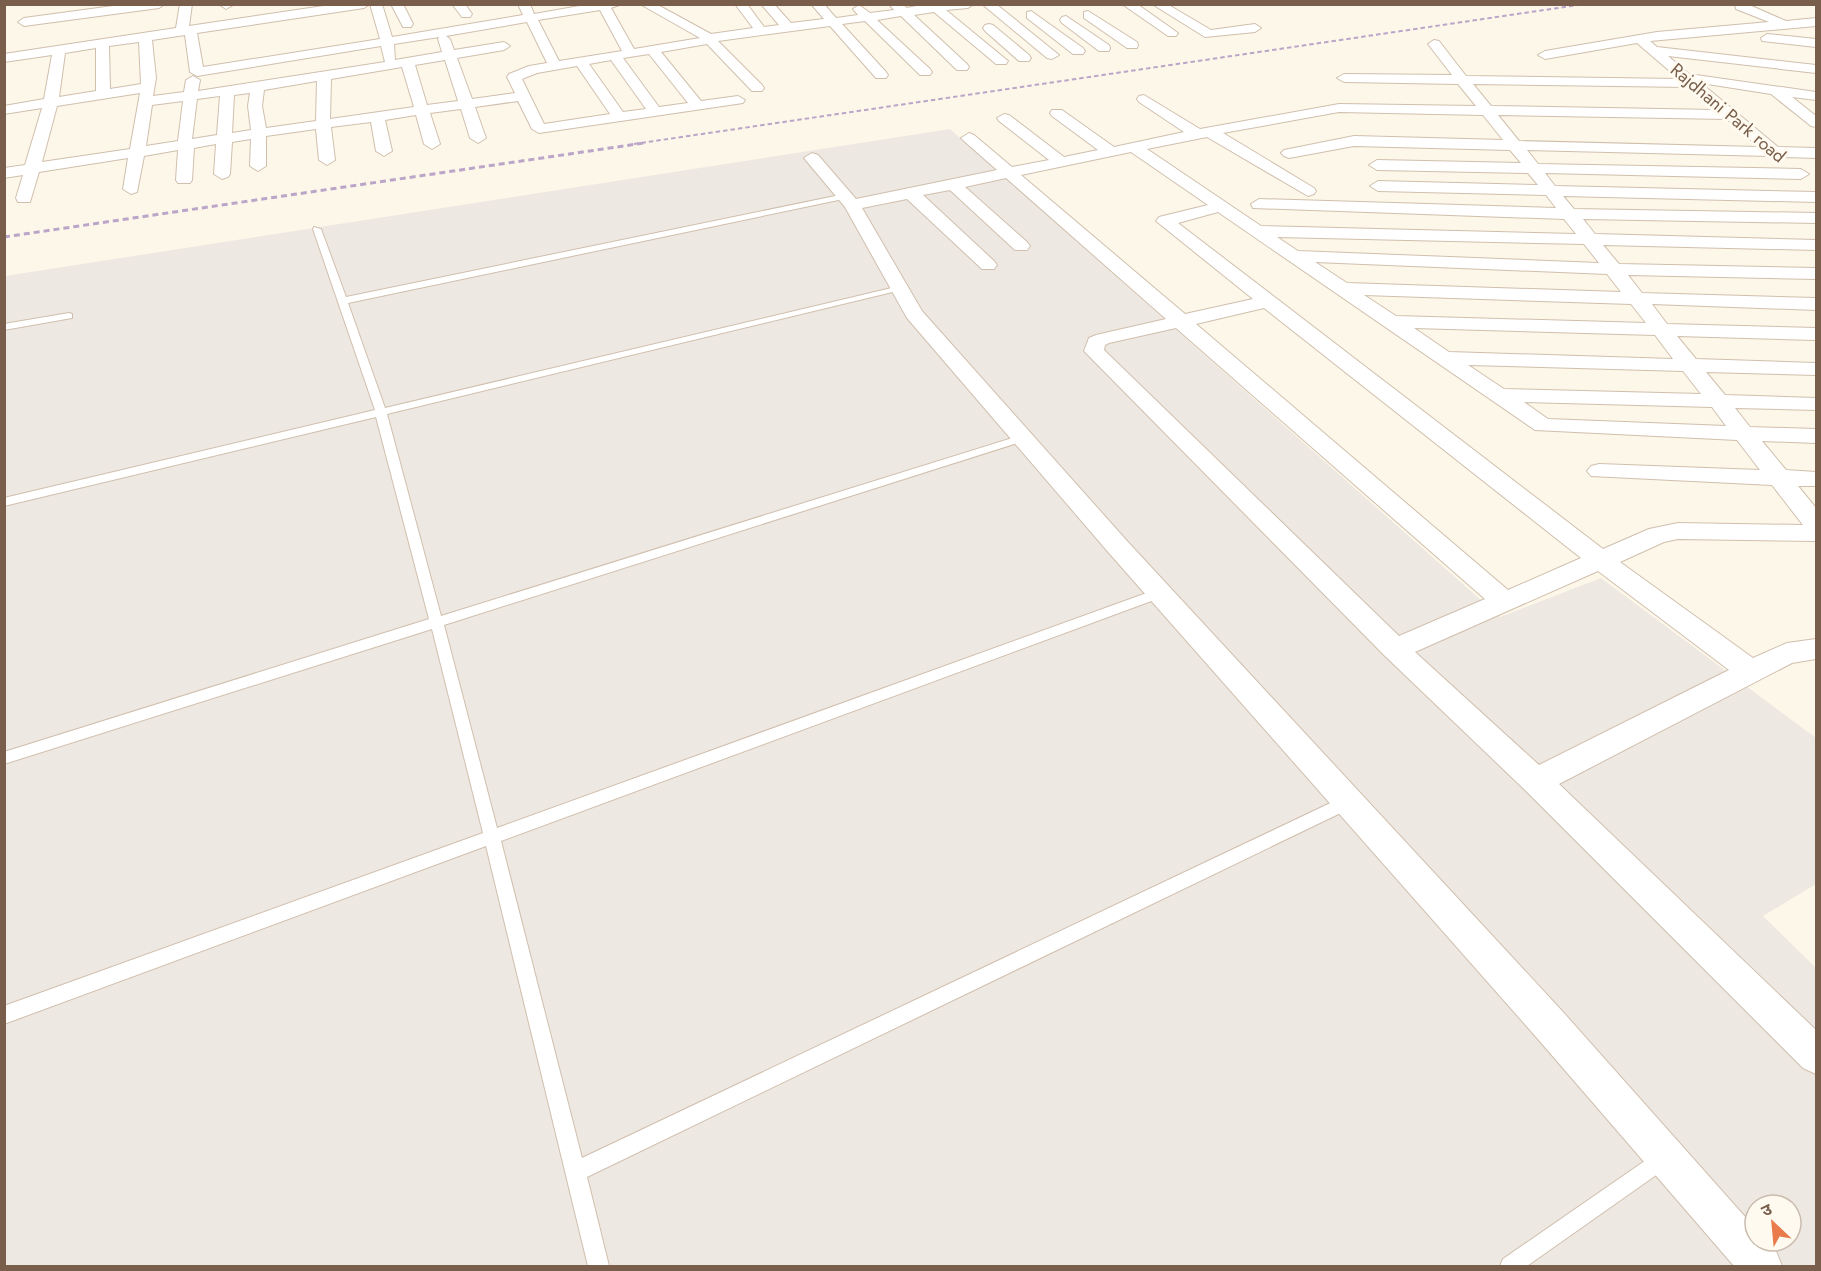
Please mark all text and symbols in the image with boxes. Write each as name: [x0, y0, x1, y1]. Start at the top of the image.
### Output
street label: Rajdhani Park road: [1665, 57, 1791, 169]
north arrow: [1743, 1193, 1803, 1253]
text: उ: [1757, 1197, 1776, 1222]

